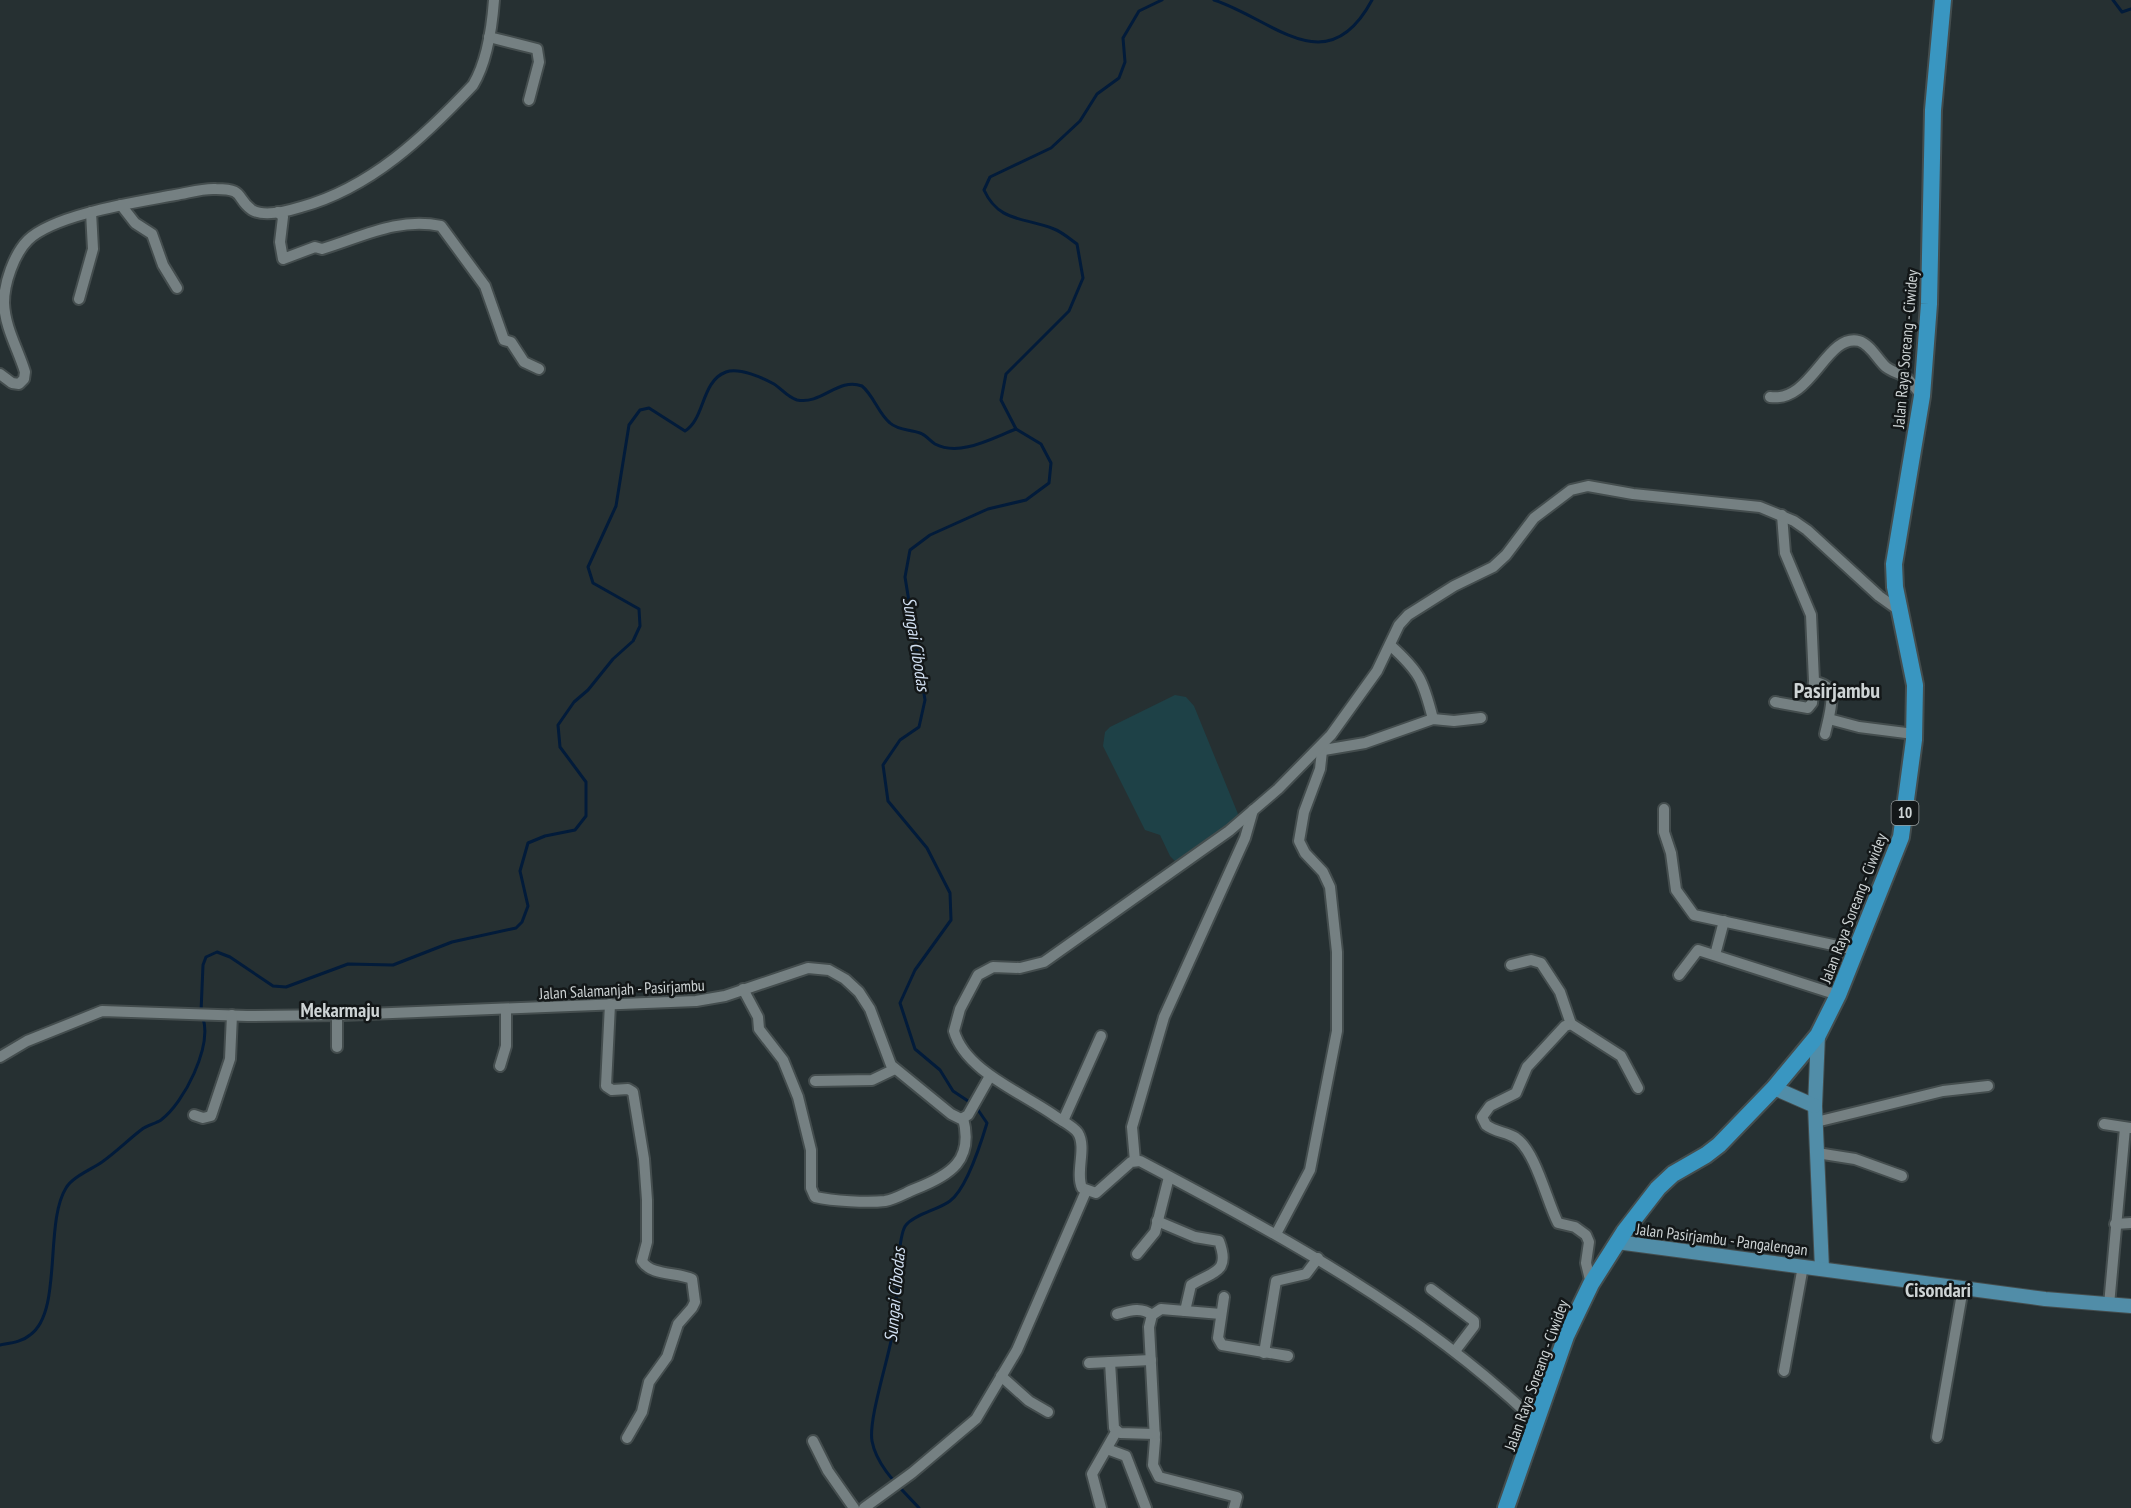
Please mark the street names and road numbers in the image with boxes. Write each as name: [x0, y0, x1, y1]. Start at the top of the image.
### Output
street label: Jalan Raya Soreang - Ciwidey: [1888, 269, 1922, 430]
road number: 10: [1892, 801, 1918, 825]
street label: Jalan Raya Soreang - Ciwidey: [1815, 830, 1891, 987]
street label: Jalan Salamanjah - Pasirjambu: [538, 975, 705, 1003]
street label: Jalan Pasirjambu - Pangalengan: [1634, 1218, 1809, 1259]
street label: Jalan Raya Soreang - Ciwidey: [1499, 1297, 1573, 1454]

